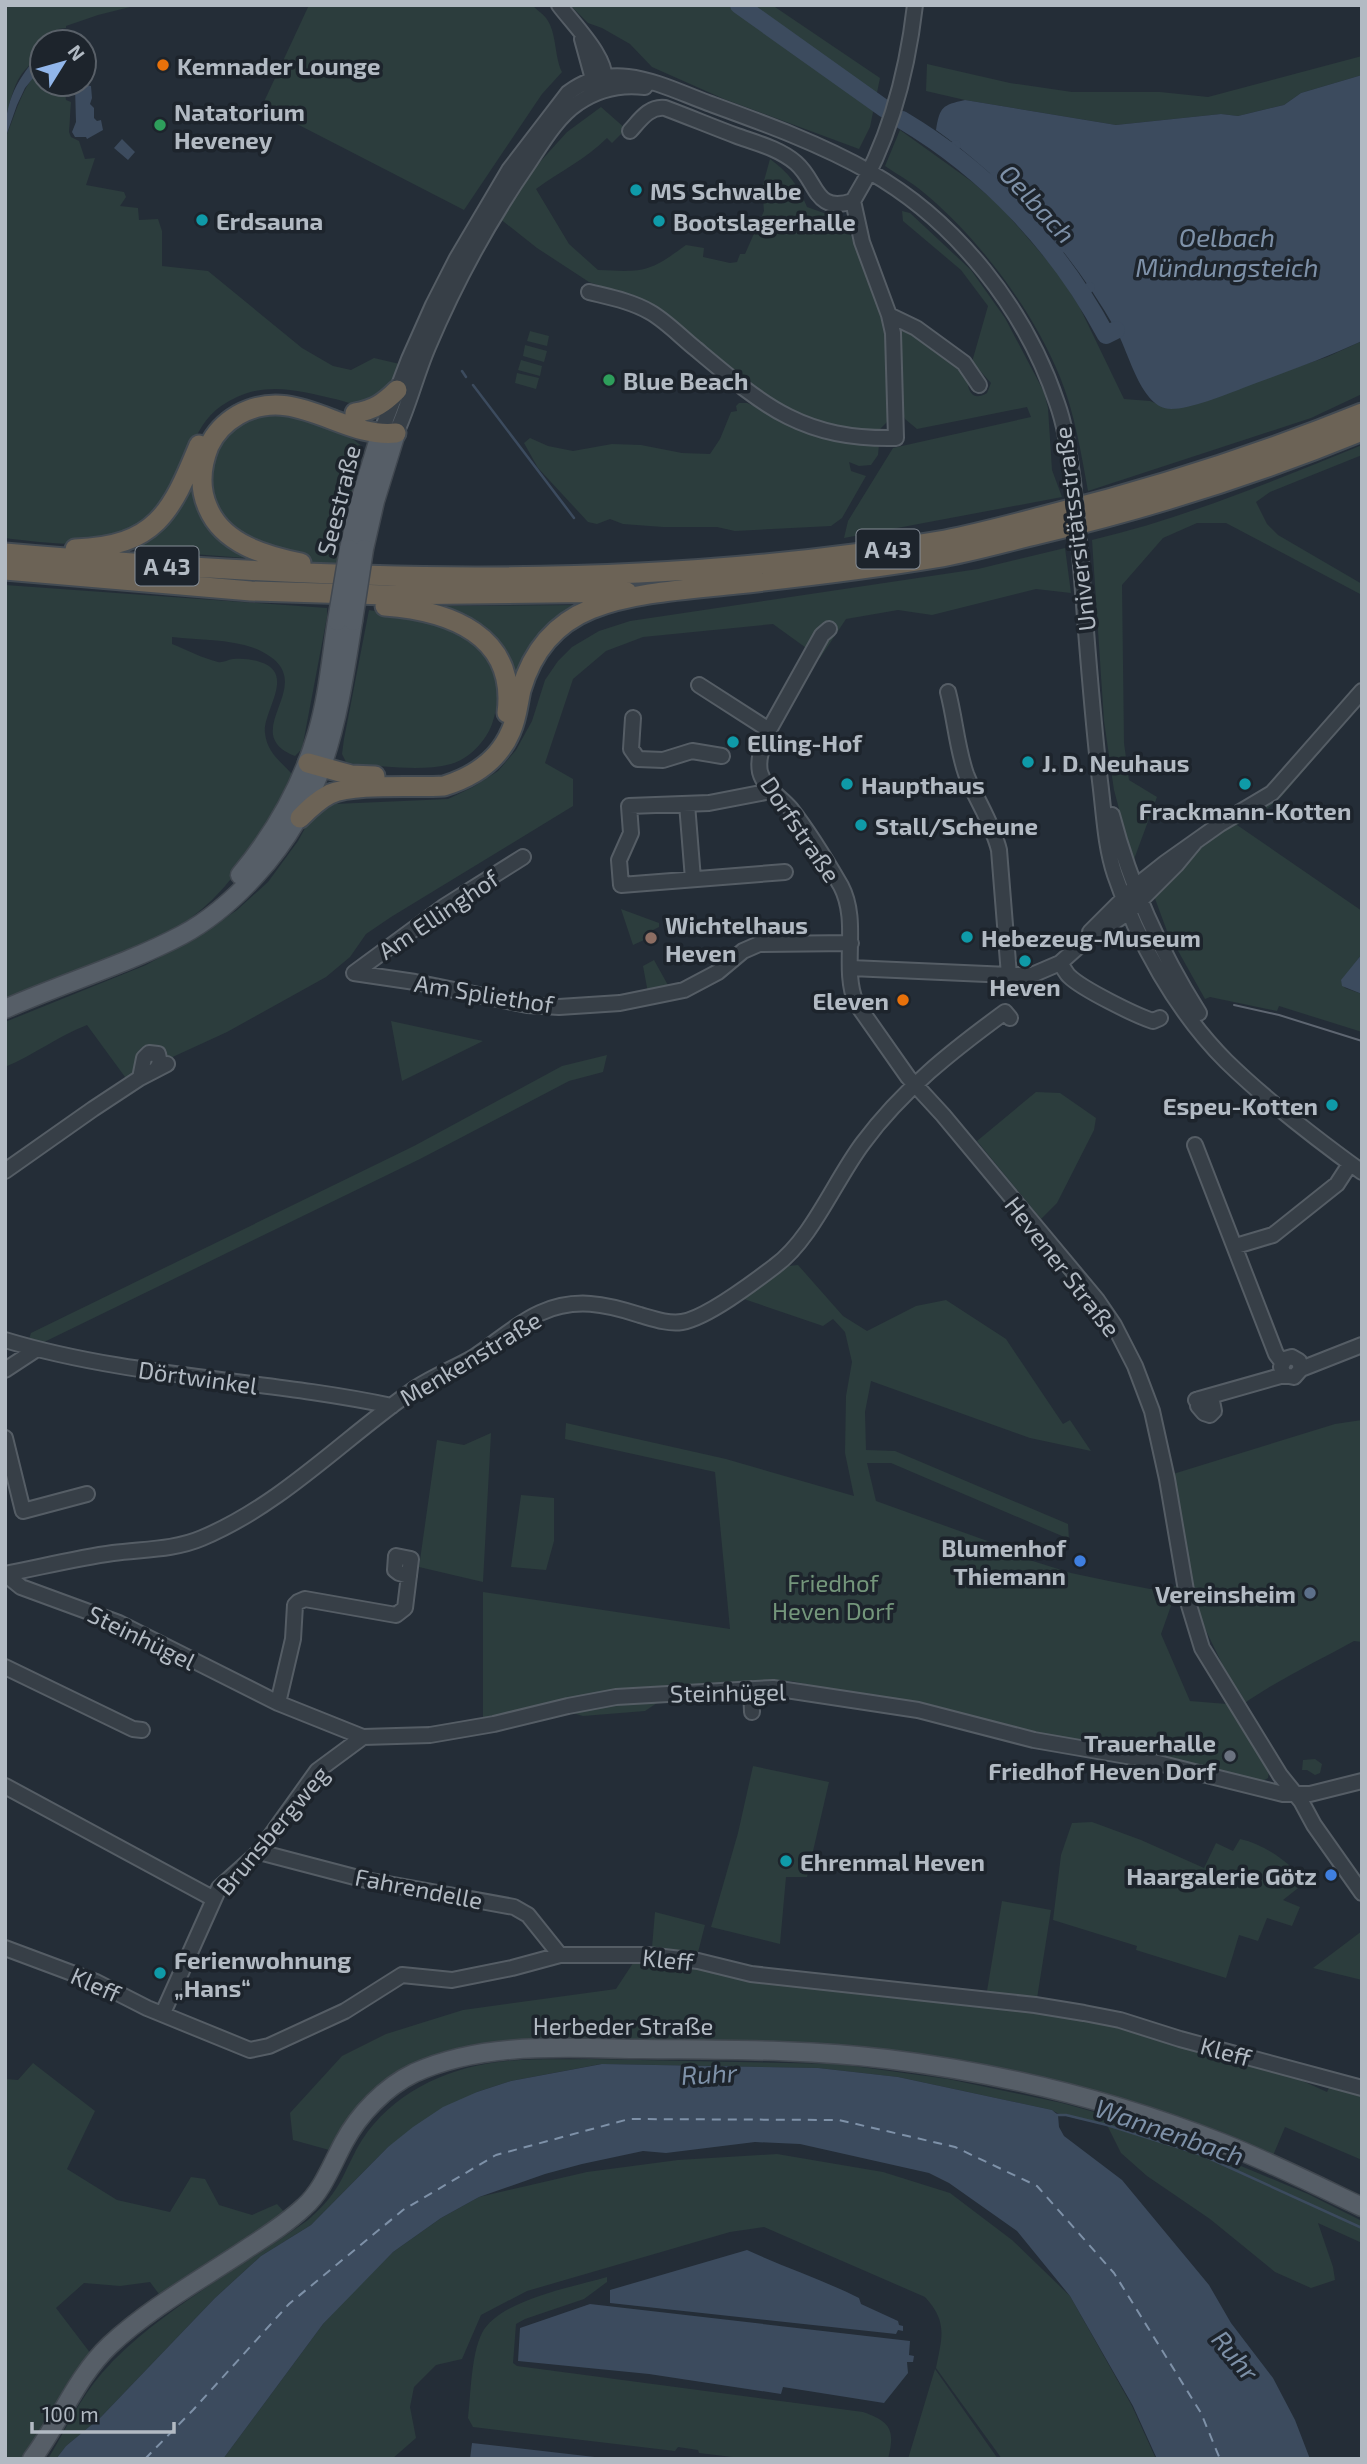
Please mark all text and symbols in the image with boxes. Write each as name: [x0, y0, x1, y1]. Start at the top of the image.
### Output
north arrow: [28, 28, 98, 98]
text: N: [64, 40, 90, 65]
place label: Kemnader Lounge: [177, 51, 380, 80]
marker: Kemnader Lounge: [155, 57, 171, 73]
place label: Natatorium Heveney: [174, 97, 305, 154]
marker: Natatorium Heveney: [152, 117, 168, 133]
water label: Oelbach: [994, 157, 1082, 249]
place label: MS Schwalbe: [650, 176, 802, 205]
marker: MS Schwalbe: [628, 182, 644, 198]
place label: Erdsauna: [216, 206, 323, 235]
place label: Bootslagerhalle: [673, 207, 856, 236]
marker: Erdsauna: [194, 212, 210, 228]
marker: Bootslagerhalle: [651, 213, 667, 229]
water label: Oelbach Mündungsteich: [1135, 221, 1319, 282]
place label: Blue Beach: [623, 366, 748, 395]
marker: Blue Beach: [601, 372, 617, 388]
street label: Universitätsstraße: [1047, 425, 1101, 633]
street label: Seestraße: [310, 442, 366, 558]
road number: A 43: [856, 530, 920, 568]
road number: A 43: [136, 546, 198, 586]
place label: Elling-Hof: [747, 728, 863, 757]
marker: Elling-Hof: [725, 734, 741, 750]
place label: J. D. Neuhaus: [1042, 748, 1190, 777]
marker: J. D. Neuhaus: [1020, 754, 1036, 770]
place label: Haupthaus: [861, 770, 985, 799]
street label: Dorfstraße: [755, 771, 847, 887]
marker: Haupthaus: [839, 776, 855, 792]
marker: Frackmann-Kotten: [1237, 776, 1253, 792]
place label: Frackmann-Kotten: [1139, 796, 1351, 825]
place label: Stall/Scheune: [875, 811, 1038, 840]
marker: Stall/Scheune: [853, 817, 869, 833]
street label: Am Ellinghof: [372, 863, 504, 965]
place label: Wichtelhaus Heven: [665, 910, 808, 967]
place label: Hebezeug-Museum: [981, 923, 1201, 952]
marker: Hebezeug-Museum: [959, 929, 975, 945]
marker: Wichtelhaus Heven: [643, 930, 659, 946]
marker: Heven: [1017, 953, 1033, 969]
street label: Am Spliethof: [412, 968, 557, 1018]
place label: Heven: [989, 972, 1061, 1001]
place label: Eleven: [813, 986, 889, 1015]
marker: Eleven: [895, 992, 911, 1008]
place label: Espeu-Kotten: [1163, 1091, 1318, 1120]
marker: Espeu-Kotten: [1324, 1097, 1340, 1113]
street label: Hevener Straße: [999, 1190, 1127, 1342]
street label: Menkenstraße: [394, 1304, 546, 1412]
street label: Dörtwinkel: [137, 1354, 259, 1400]
place label: Blumenhof Thiemann: [941, 1533, 1067, 1590]
marker: Blumenhof Thiemann: [1072, 1553, 1088, 1569]
park label: Friedhof Heven Dorf: [772, 1568, 895, 1625]
place label: Vereinsheim: [1155, 1579, 1296, 1608]
marker: Vereinsheim: [1302, 1585, 1318, 1601]
street label: Steinhügel: [83, 1599, 201, 1675]
street label: Steinhügel: [670, 1676, 786, 1708]
place label: Trauerhalle Friedhof Heven Dorf: [988, 1728, 1217, 1785]
marker: Trauerhalle Friedhof Heven Dorf: [1222, 1748, 1238, 1764]
street label: Brunsbergweg: [210, 1759, 334, 1901]
place label: Ehrenmal Heven: [800, 1847, 985, 1876]
marker: Ehrenmal Heven: [778, 1853, 794, 1869]
street label: Fahrendelle: [353, 1861, 485, 1915]
place label: Haargalerie Götz: [1126, 1861, 1317, 1890]
marker: Haargalerie Götz: [1323, 1867, 1339, 1883]
street label: Kleff: [641, 1942, 696, 1976]
place label: Ferienwohnung „Hans“: [174, 1945, 351, 2002]
street label: Kleff: [67, 1960, 126, 2008]
marker: Ferienwohnung „Hans“: [152, 1965, 168, 1981]
street label: Herbeder Straße: [533, 2011, 713, 2040]
street label: Kleff: [1197, 2030, 1255, 2072]
water label: Ruhr: [680, 2056, 739, 2090]
water label: Wannenbach: [1091, 2091, 1249, 2171]
water label: Ruhr: [1206, 2324, 1266, 2387]
scale bar: [32, 2390, 173, 2434]
text: 100 m: [42, 2401, 99, 2426]

